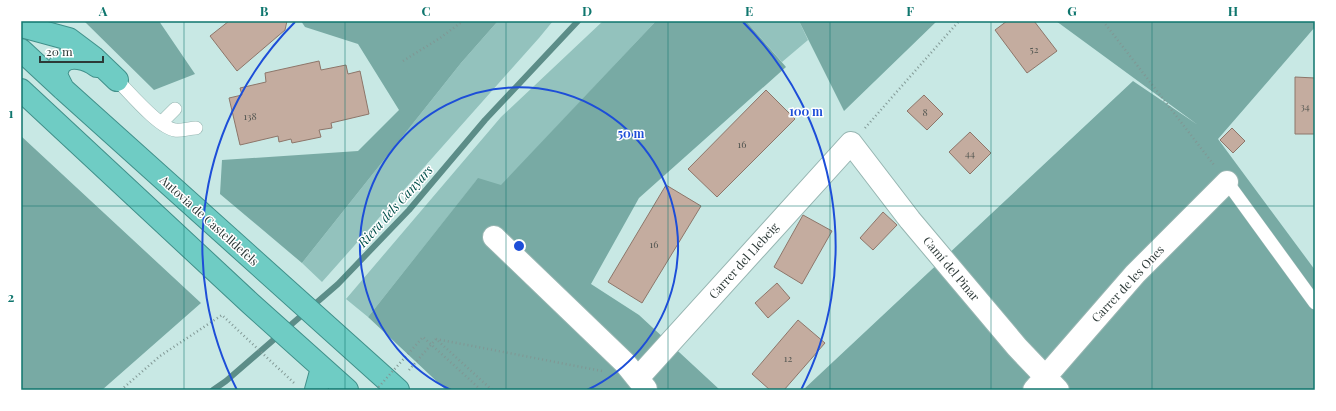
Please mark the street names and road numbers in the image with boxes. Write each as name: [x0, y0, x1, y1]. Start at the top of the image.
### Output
street label: Autovia de Castelldefels: [156, 171, 262, 269]
street label: Carrer del Llebeig: [705, 218, 782, 302]
street label: Camí del Pinar: [920, 233, 984, 305]
street label: Carrer de les Ones: [1087, 241, 1167, 325]

